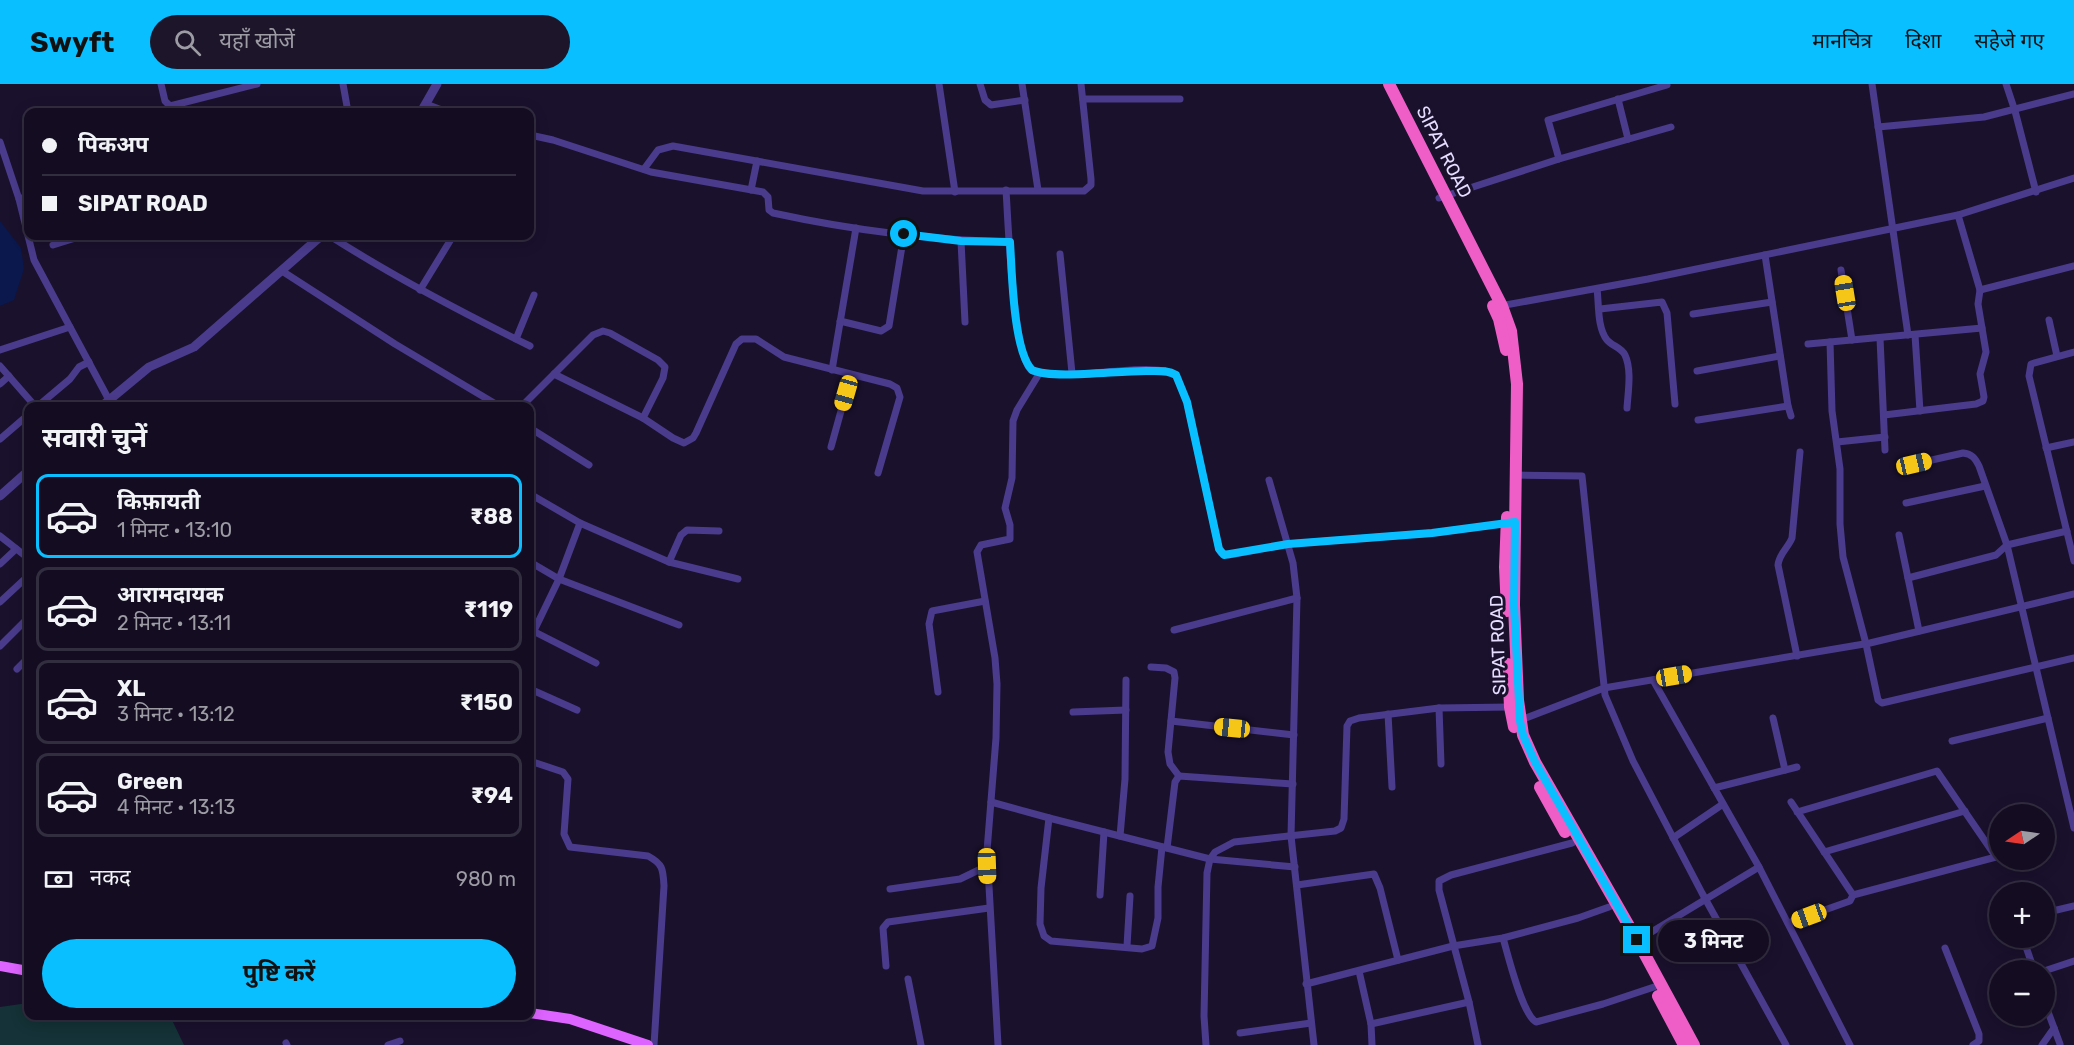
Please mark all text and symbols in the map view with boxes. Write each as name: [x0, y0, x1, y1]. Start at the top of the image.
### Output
search box: [150, 15, 570, 69]
text: Swyft: [30, 26, 114, 59]
icon: search: [171, 26, 204, 59]
text: यहाँ खोजें: [219, 27, 295, 54]
text: मानचित्र: [1812, 28, 1872, 53]
text: दिशा: [1905, 28, 1941, 53]
text: सहेजे गए: [1974, 28, 2044, 53]
street label: SIPAT ROAD: [1411, 102, 1477, 202]
text: पिकअप: [78, 131, 149, 158]
text: SIPAT ROAD: [78, 190, 208, 217]
route start: [890, 220, 917, 247]
car: [1833, 274, 1857, 312]
car: [832, 373, 860, 413]
text: सवारी चुनें: [42, 422, 147, 454]
car: [1894, 451, 1934, 477]
text: किफ़ायती: [117, 488, 201, 515]
icon: car: [45, 489, 99, 543]
text: ₹88: [470, 503, 513, 530]
text: 1 मिनट · 13:10: [117, 518, 232, 542]
text: आरामदायक: [117, 581, 224, 608]
icon: car: [45, 582, 99, 636]
street label: SIPAT ROAD: [1485, 595, 1511, 695]
text: ₹119: [464, 596, 513, 623]
text: 2 मिनट · 13:11: [117, 611, 231, 635]
car: [1655, 664, 1693, 688]
icon: car: [45, 675, 99, 729]
text: XL: [117, 675, 145, 702]
text: ₹150: [460, 689, 513, 716]
text: 3 मिनट · 13:12: [117, 702, 235, 726]
car: [1213, 717, 1251, 739]
icon: car: [45, 768, 99, 822]
text: Green: [117, 768, 183, 795]
text: ₹94: [471, 782, 513, 809]
text: 4 मिनट · 13:13: [117, 795, 235, 819]
north arrow: [1989, 804, 2055, 870]
map controls: [1989, 804, 2055, 1026]
car: [977, 848, 997, 884]
icon: cash: [42, 863, 75, 896]
text: नकद: [90, 864, 131, 891]
text: 980 m: [456, 867, 516, 891]
button: +: [1989, 882, 2055, 948]
car: [1789, 901, 1829, 931]
callout: 3 मिनट: [1658, 919, 1769, 961]
route end: [1623, 926, 1650, 953]
text: 3 मिनट: [1684, 929, 1743, 953]
button: पुष्टि करें: [42, 939, 516, 1008]
button: −: [1989, 960, 2055, 1026]

